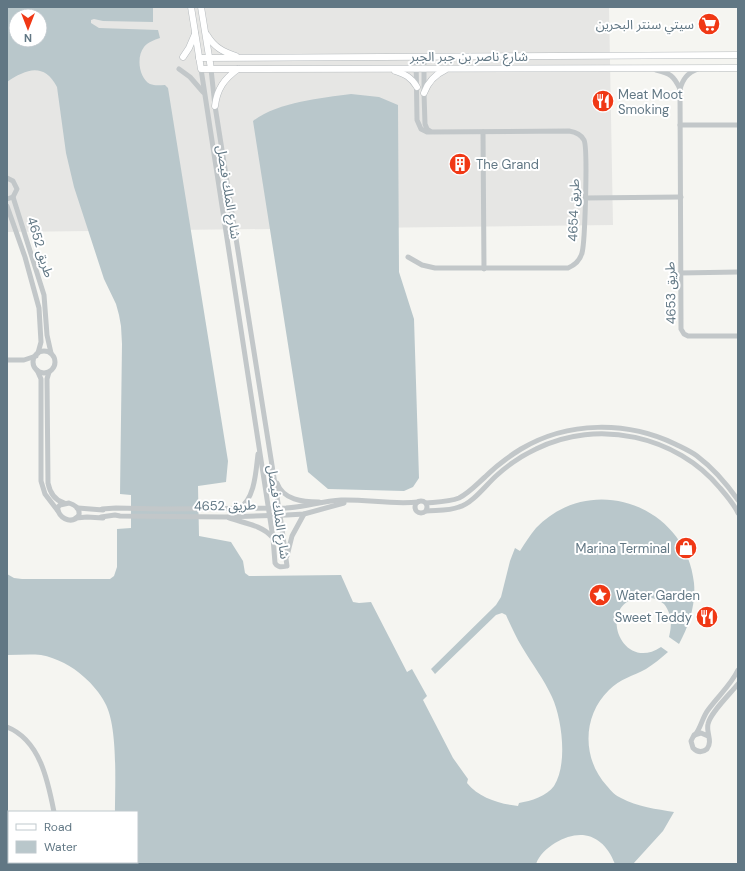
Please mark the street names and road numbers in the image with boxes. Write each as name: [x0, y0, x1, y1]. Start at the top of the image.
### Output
street label: شارع ناصر بن جبر الجبر: [409, 48, 528, 67]
street label: شارع الملك فيصل: [211, 144, 244, 240]
street label: طريق 4654: [564, 178, 583, 242]
street label: طريق 4652: [23, 215, 58, 280]
street label: طريق 4653: [661, 261, 680, 325]
street label: شارع الملك فيصل: [262, 464, 294, 560]
street label: طريق 4652: [194, 496, 257, 515]

